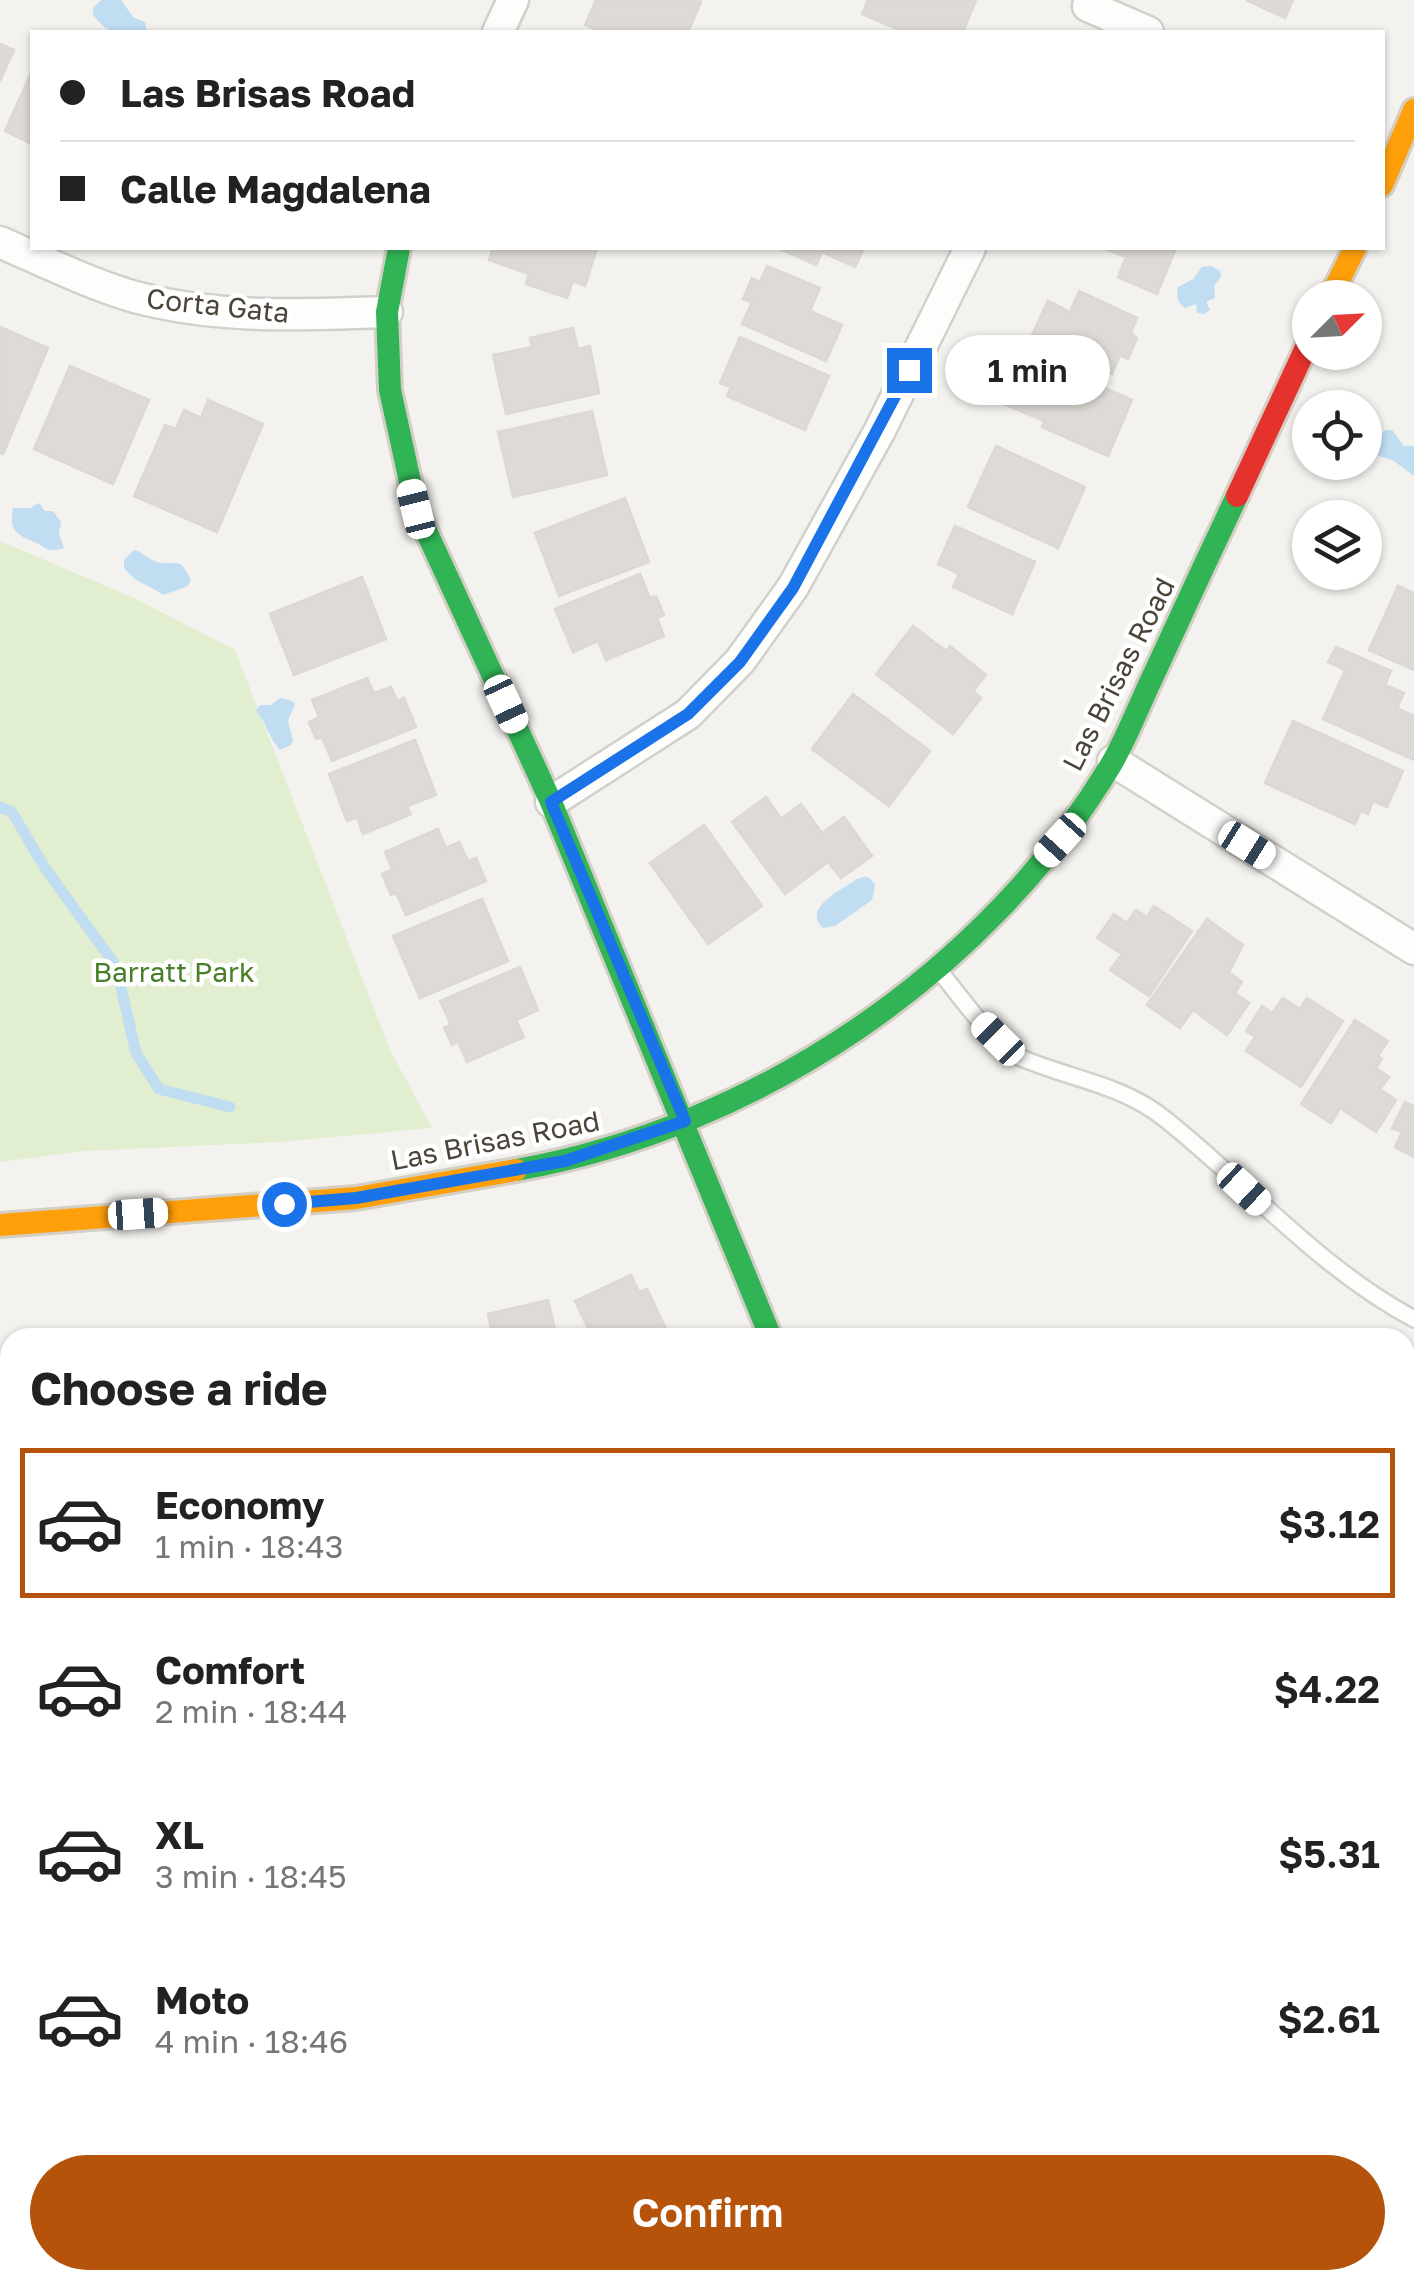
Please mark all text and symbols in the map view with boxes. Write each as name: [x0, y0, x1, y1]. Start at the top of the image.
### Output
text: Las Brisas Road: [120, 70, 415, 115]
text: Calle Magdalena: [120, 166, 431, 211]
north arrow: [1292, 280, 1382, 370]
map controls: [1292, 280, 1382, 590]
street label: Corta Gata: [145, 281, 291, 329]
callout: 1 min: [944, 335, 1109, 405]
route end: [887, 348, 932, 393]
text: 1 min: [987, 351, 1068, 389]
button: locate: [1292, 390, 1382, 480]
car: [394, 476, 438, 542]
button: layers: [1292, 500, 1382, 590]
street label: Las Brisas Road: [1055, 572, 1181, 776]
car: [480, 670, 532, 738]
car: [1029, 808, 1091, 872]
car: [1214, 816, 1280, 874]
park label: Barratt Park: [93, 955, 255, 988]
car: [966, 1007, 1030, 1071]
street label: Las Brisas Road: [388, 1104, 602, 1176]
car: [1212, 1158, 1276, 1220]
route start: [262, 1182, 307, 1227]
car: [107, 1197, 169, 1231]
text: Choose a ride: [30, 1361, 328, 1415]
icon: car: [35, 1478, 125, 1568]
text: Economy: [155, 1482, 324, 1527]
text: $3.12: [1278, 1501, 1380, 1546]
text: 1 min · 18:43: [155, 1527, 344, 1565]
icon: car: [35, 1643, 125, 1733]
text: Comfort: [155, 1647, 305, 1692]
text: $4.22: [1274, 1666, 1380, 1711]
text: 2 min · 18:44: [155, 1692, 347, 1730]
icon: car: [35, 1808, 125, 1898]
text: XL: [155, 1812, 204, 1857]
text: $5.31: [1278, 1831, 1380, 1876]
text: 3 min · 18:45: [155, 1857, 347, 1895]
icon: car: [35, 1973, 125, 2063]
text: Moto: [155, 1977, 249, 2022]
text: $2.61: [1278, 1996, 1380, 2041]
text: 4 min · 18:46: [155, 2022, 348, 2060]
button: Confirm: [30, 2155, 1385, 2270]

